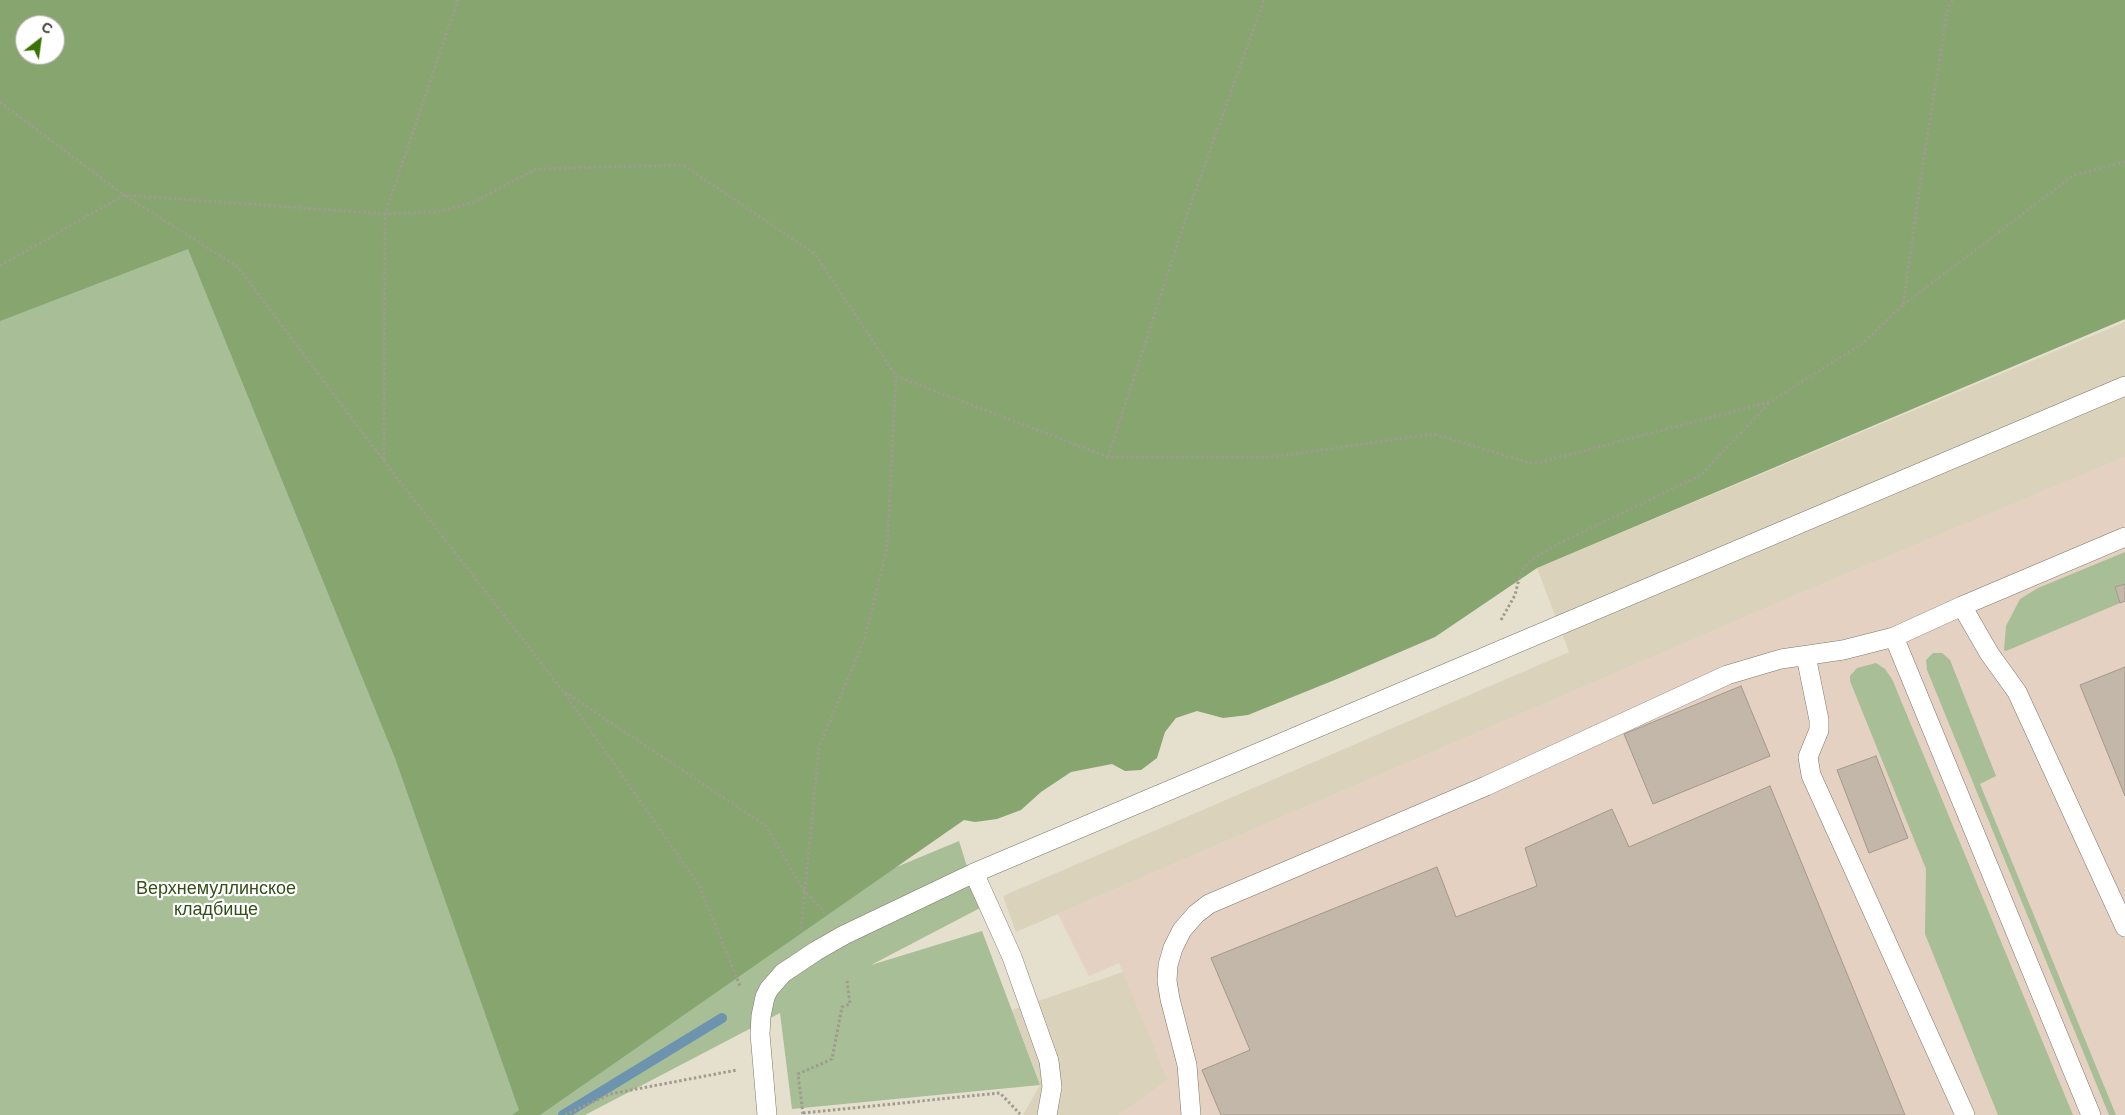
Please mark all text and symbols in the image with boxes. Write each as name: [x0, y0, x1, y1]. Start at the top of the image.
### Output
north arrow: [15, 15, 65, 65]
text: С: [39, 18, 55, 37]
park label: Верхнемуллинское кладбище: [136, 878, 296, 921]

